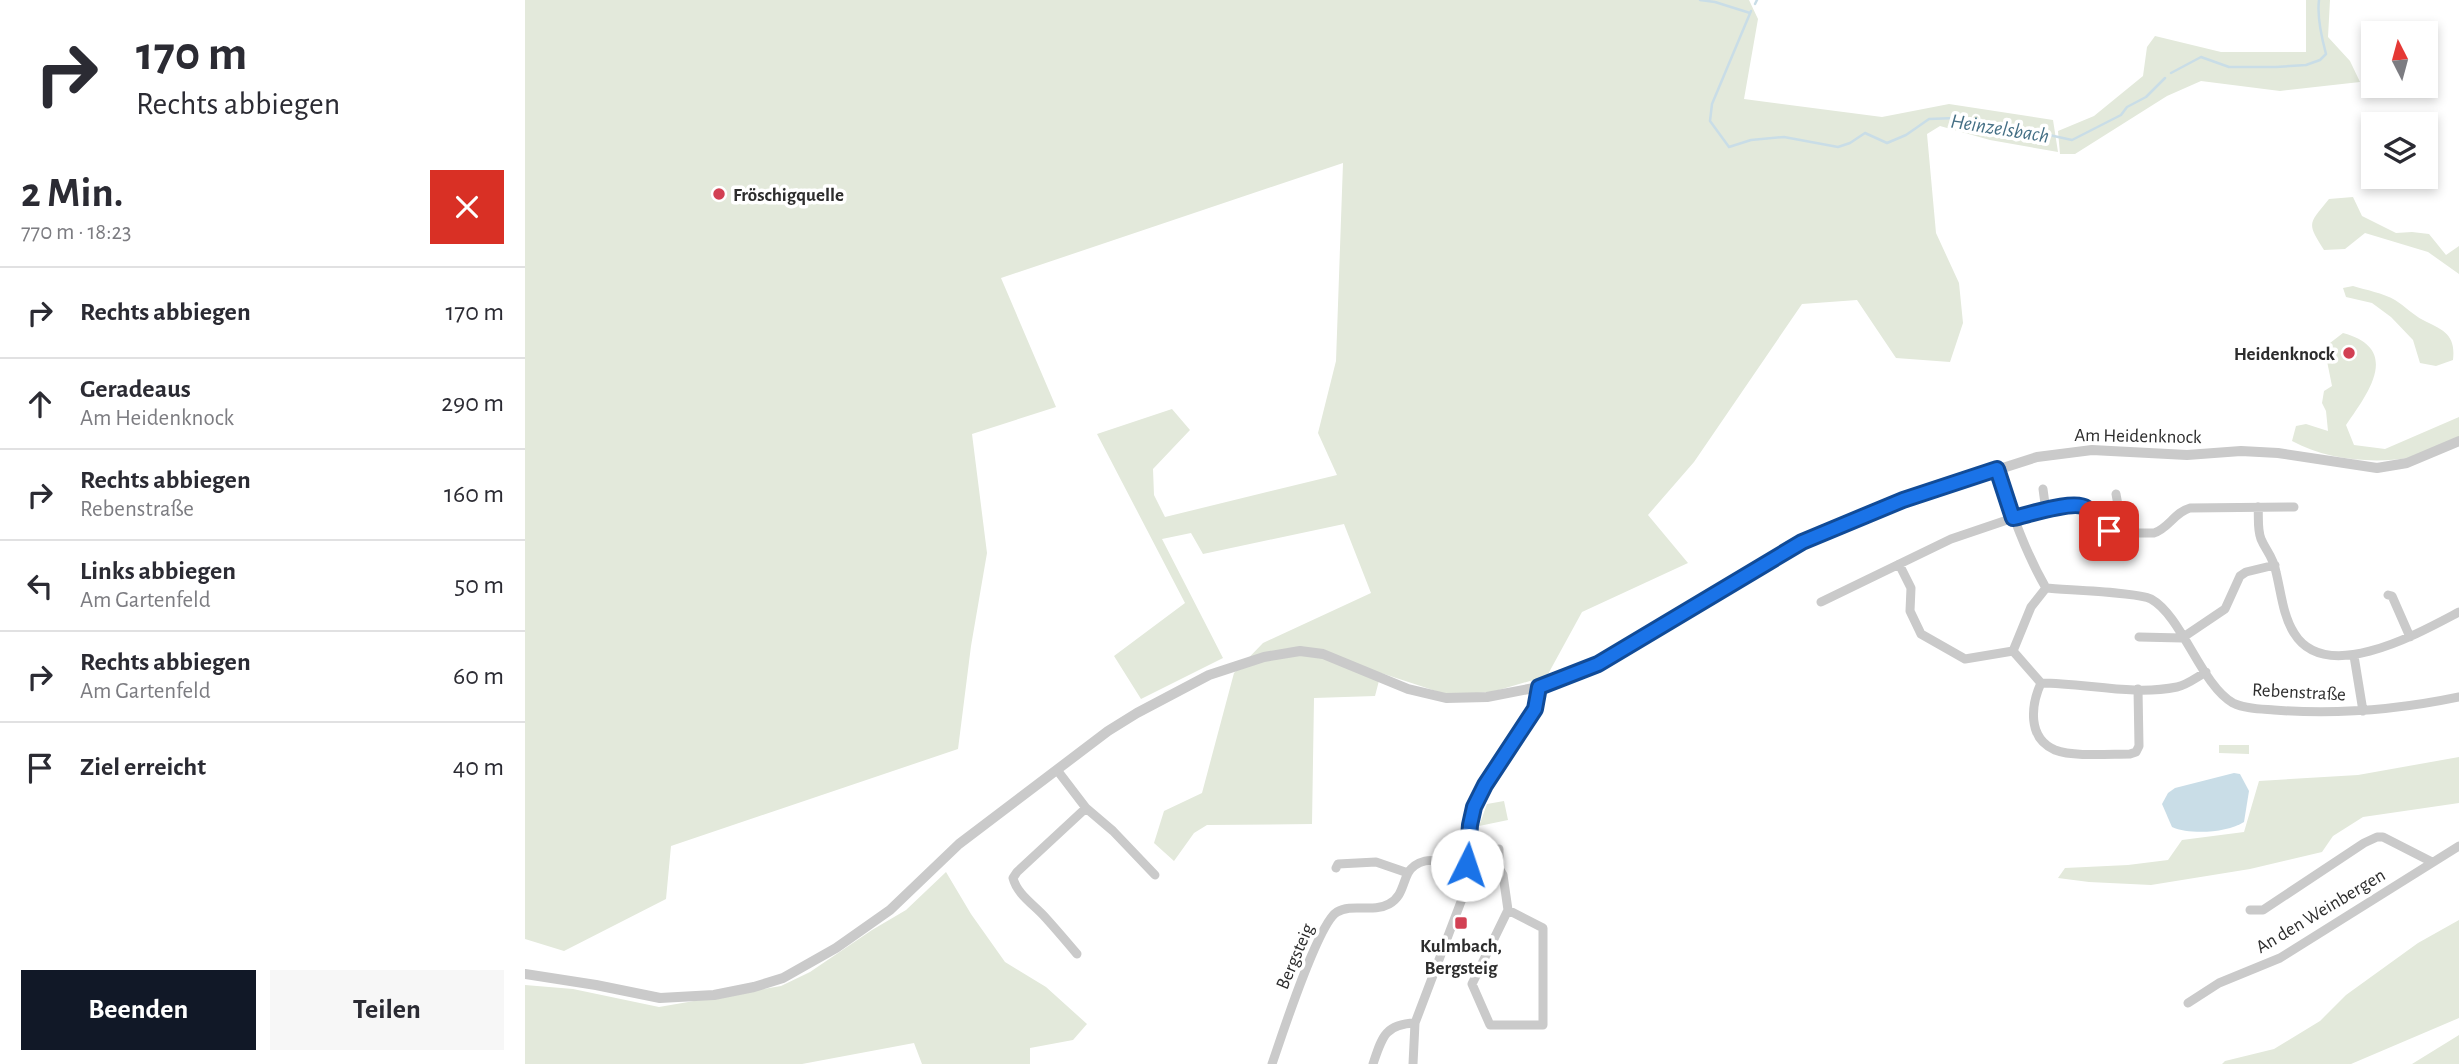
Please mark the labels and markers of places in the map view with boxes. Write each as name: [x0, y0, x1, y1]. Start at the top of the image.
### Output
marker: Fröschigquelle: [711, 186, 727, 202]
place label: Fröschigquelle: [733, 186, 844, 205]
place label: Heidenknock: [2234, 345, 2336, 364]
marker: Heidenknock: [2341, 345, 2357, 361]
pin: [2079, 501, 2139, 561]
marker: Kulmbach, Bergsteig: [1453, 915, 1469, 931]
place label: Kulmbach, Bergsteig: [1420, 937, 1502, 978]

